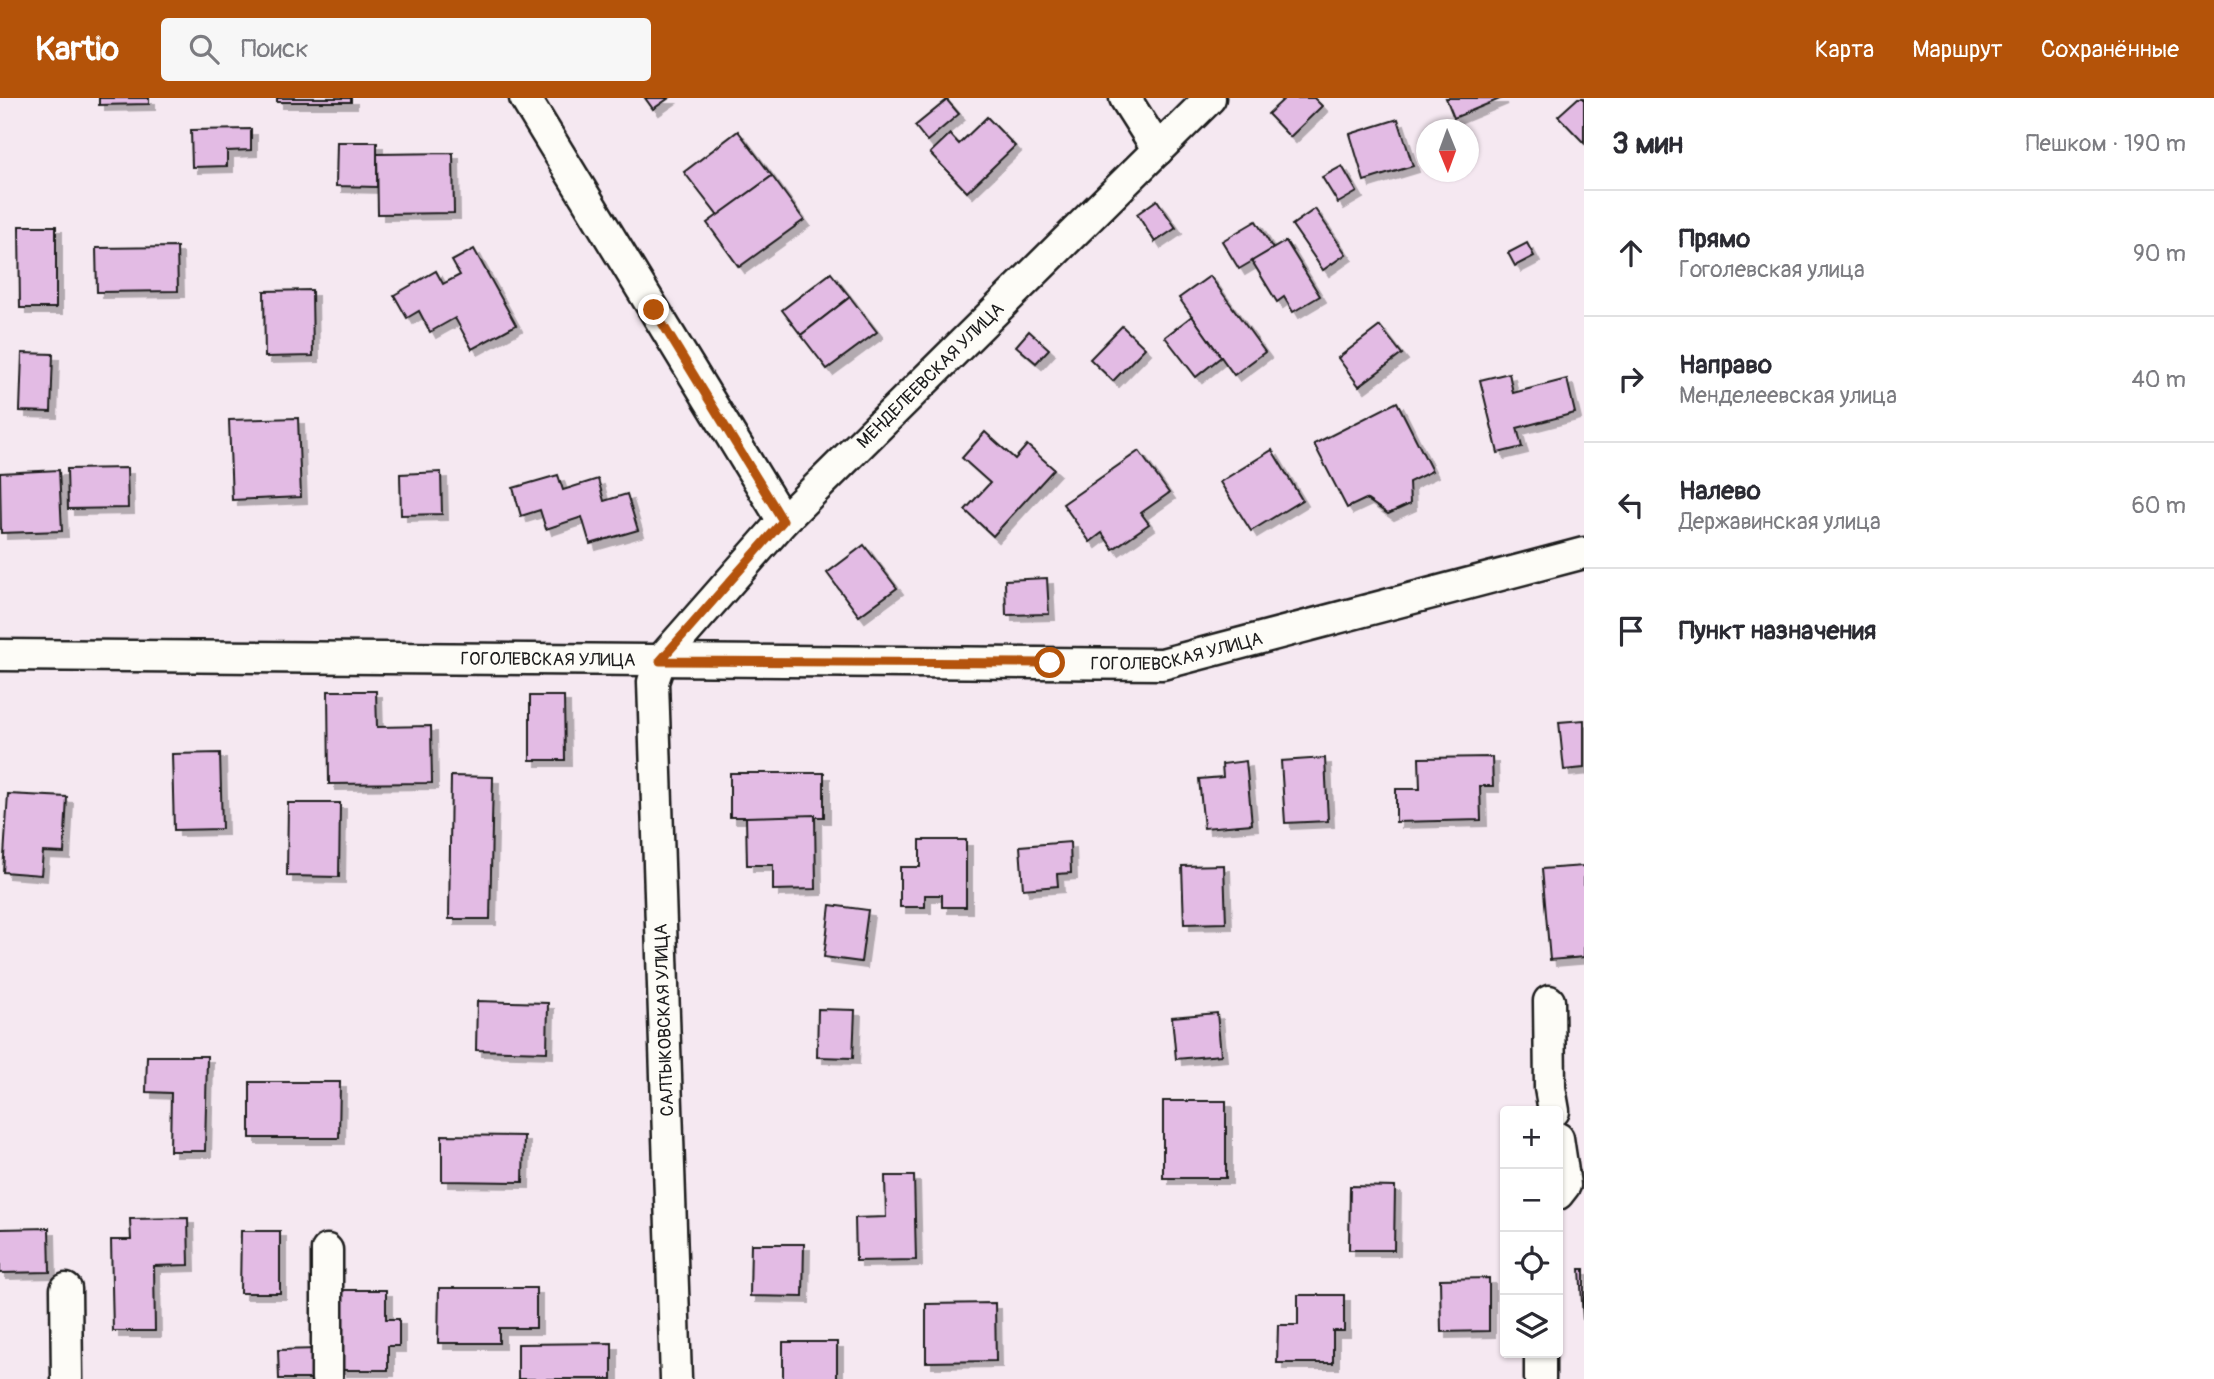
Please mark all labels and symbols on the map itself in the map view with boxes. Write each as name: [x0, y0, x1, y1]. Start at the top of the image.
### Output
north arrow: [1416, 119, 1479, 182]
route end: [638, 294, 669, 325]
street label: МЕНДЕЛЕЕВСКАЯ УЛИЦА: [852, 297, 1009, 453]
street label: ГОГОЛЕВСКАЯ УЛИЦА: [1090, 627, 1265, 676]
route start: [1034, 647, 1065, 678]
street label: ГОГОЛЕВСКАЯ УЛИЦА: [460, 648, 636, 672]
street label: САЛТЫКОВСКАЯ УЛИЦА: [650, 923, 679, 1117]

